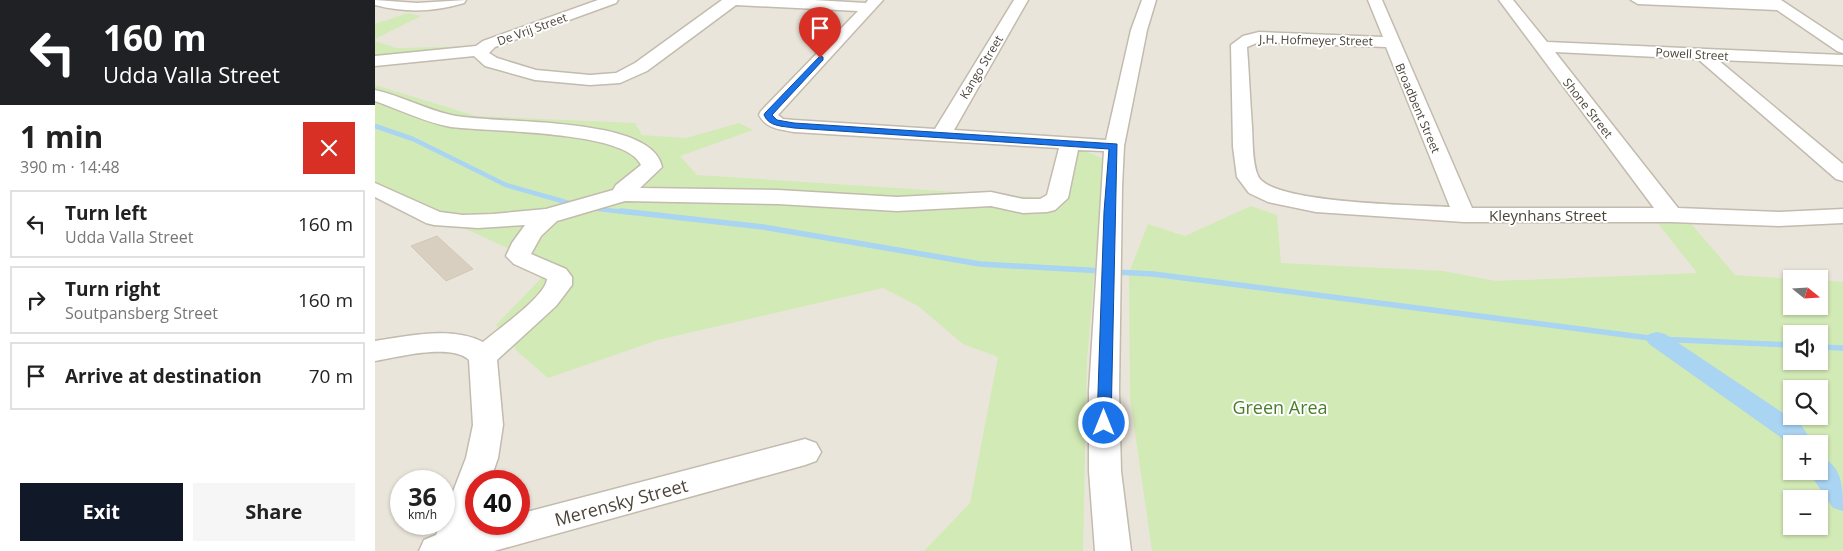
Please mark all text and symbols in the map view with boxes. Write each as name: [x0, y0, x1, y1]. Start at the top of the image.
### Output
pin: [799, 7, 841, 58]
street label: De Vrij Street: [495, 8, 569, 50]
text: 160 m: [103, 14, 207, 61]
icon: arrive: [806, 14, 834, 42]
icon: left: [20, 20, 85, 85]
street label: J.H. Hofmeyer Street: [1258, 30, 1373, 49]
street label: Kango Street: [955, 32, 1007, 102]
street label: Powell Street: [1655, 44, 1729, 64]
text: Udda Valla Street: [103, 59, 280, 89]
street label: Broadbent Street: [1391, 60, 1445, 156]
street label: Shone Street: [1559, 74, 1617, 142]
text: 1 min: [20, 116, 103, 157]
button: close: [303, 122, 355, 174]
text: 390 m · 14:48: [20, 156, 120, 178]
text: Turn left: [65, 200, 147, 226]
street label: Kleynhans Street: [1489, 205, 1607, 225]
icon: left: [22, 210, 50, 238]
text: 160 m: [298, 211, 353, 237]
text: Udda Valla Street: [65, 226, 194, 248]
north arrow: [1783, 270, 1827, 315]
map controls: [1783, 270, 1828, 535]
text: Turn right: [65, 276, 160, 302]
icon: right: [22, 286, 50, 314]
text: 160 m: [298, 287, 353, 313]
text: Soutpansberg Street: [65, 302, 218, 324]
button: sound: [1783, 325, 1828, 370]
icon: arrive: [22, 362, 50, 390]
text: Arrive at destination: [65, 363, 262, 389]
text: 70 m: [309, 363, 353, 389]
button: search: [1783, 380, 1828, 425]
park label: Green Area: [1232, 395, 1328, 419]
position arrow: [1077, 396, 1129, 448]
button: +: [1783, 435, 1828, 480]
speed limit sign: 40: [465, 470, 530, 535]
street label: Merensky Street: [552, 473, 690, 531]
text: 36: [408, 479, 437, 513]
button: Exit: [20, 483, 183, 541]
button: Share: [193, 483, 355, 541]
button: −: [1783, 490, 1828, 535]
text: km/h: [408, 506, 437, 523]

